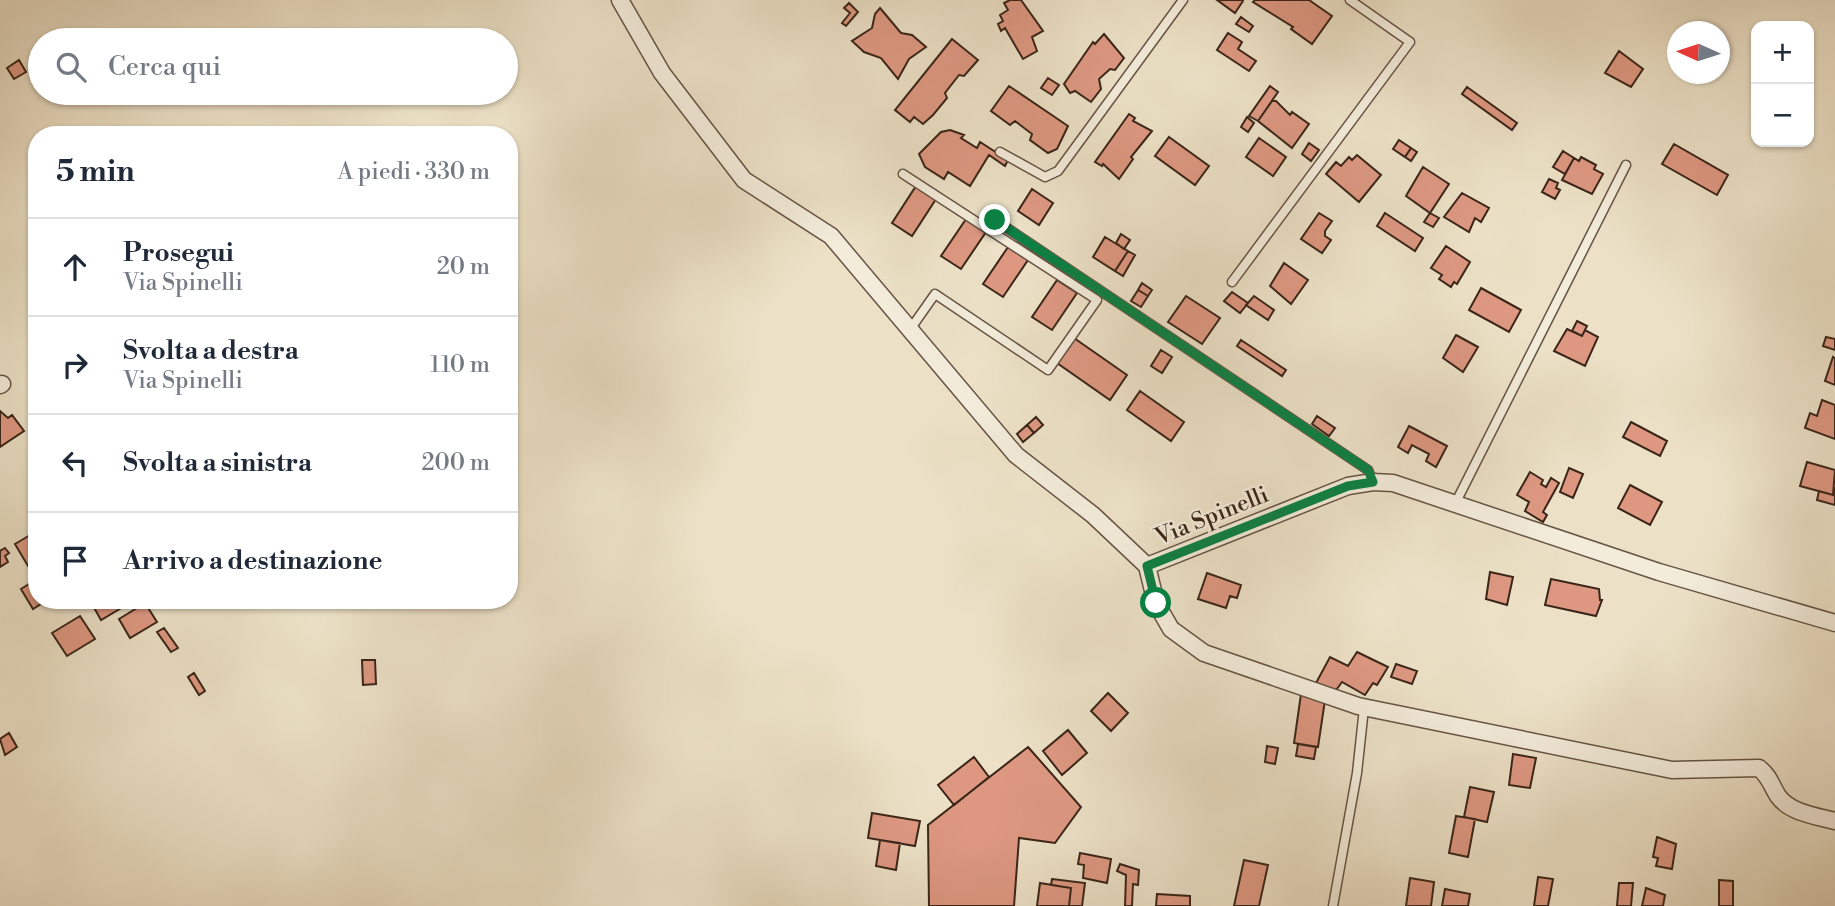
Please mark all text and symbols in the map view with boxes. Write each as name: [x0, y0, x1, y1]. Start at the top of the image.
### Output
north arrow: [1667, 21, 1730, 84]
map controls: [1751, 21, 1814, 147]
button: +: [1751, 21, 1814, 84]
search box: [28, 28, 518, 105]
icon: search: [52, 48, 90, 86]
text: Cerca qui: [108, 51, 221, 83]
button: −: [1751, 84, 1814, 147]
text: 5 min: [56, 153, 135, 191]
text: A piedi · 330 m: [338, 158, 490, 186]
route end: [979, 204, 1010, 235]
text: Prosegui: [123, 237, 234, 269]
icon: ahead: [56, 248, 94, 286]
text: 20 m: [437, 253, 490, 281]
text: Via Spinelli: [123, 269, 243, 297]
text: Svolta a destra: [123, 335, 299, 367]
icon: right: [56, 346, 94, 384]
text: 110 m: [430, 351, 490, 379]
text: Via Spinelli: [123, 367, 243, 395]
icon: left: [56, 444, 94, 482]
text: Svolta a sinistra: [123, 447, 312, 479]
text: 200 m: [422, 449, 490, 477]
street label: Via Spinelli: [1150, 481, 1273, 552]
icon: arrive: [56, 542, 94, 580]
text: Arrivo a destinazione: [123, 545, 382, 577]
route start: [1140, 587, 1171, 618]

